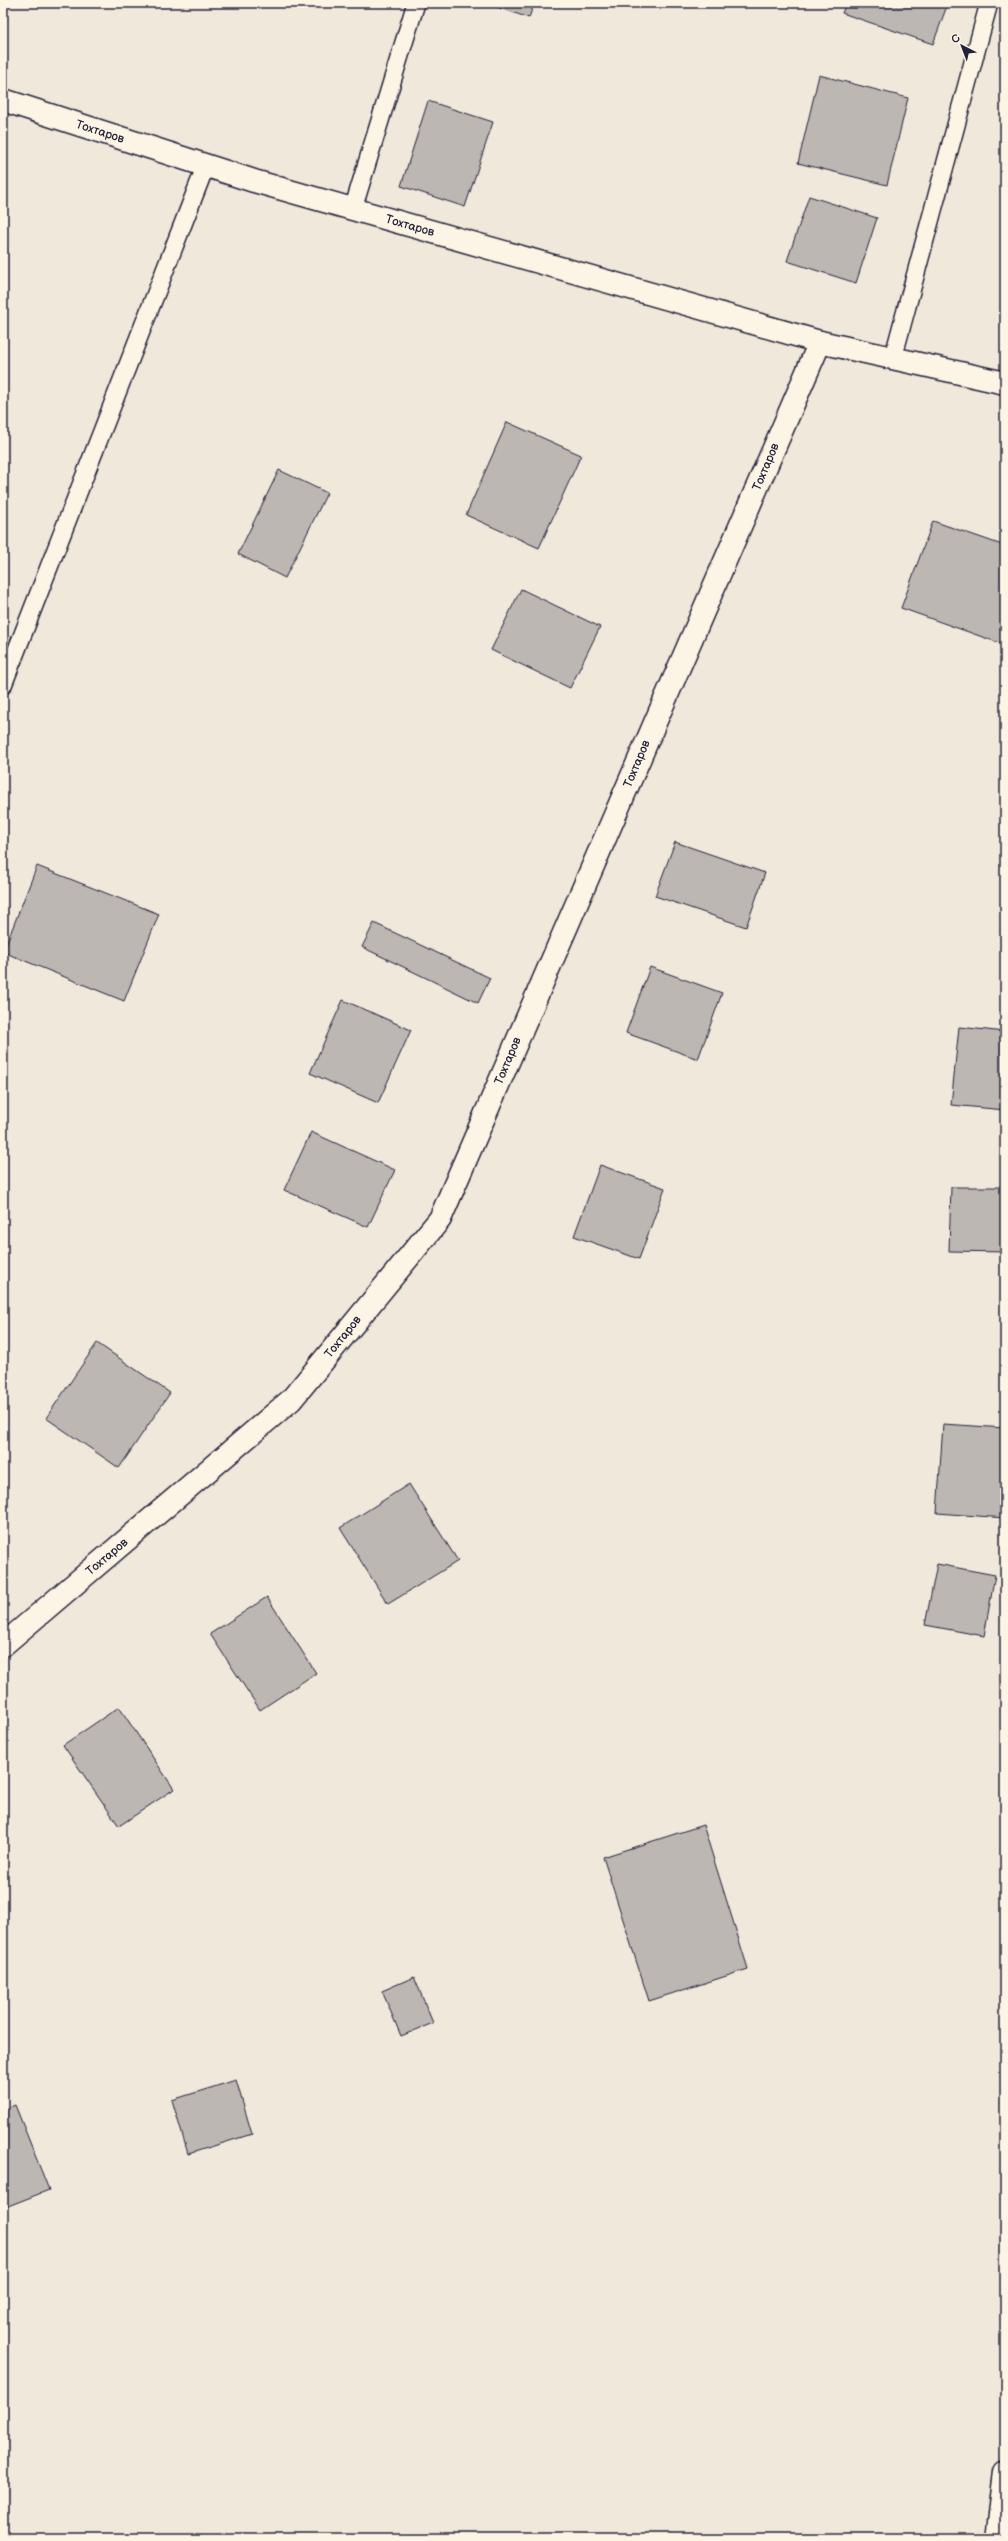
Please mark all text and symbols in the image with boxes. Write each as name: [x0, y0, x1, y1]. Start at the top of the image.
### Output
north arrow: [942, 26, 982, 66]
text: С: [948, 31, 963, 46]
street label: Тохтаров: [74, 116, 127, 146]
street label: Тохтаров: [384, 211, 437, 240]
street label: Тохтаров: [749, 440, 783, 493]
street label: Тохтаров: [620, 737, 654, 790]
street label: Тохтаров: [491, 1034, 525, 1087]
street label: Тохтаров: [321, 1312, 365, 1361]
street label: Тохтаров: [83, 1535, 132, 1579]

